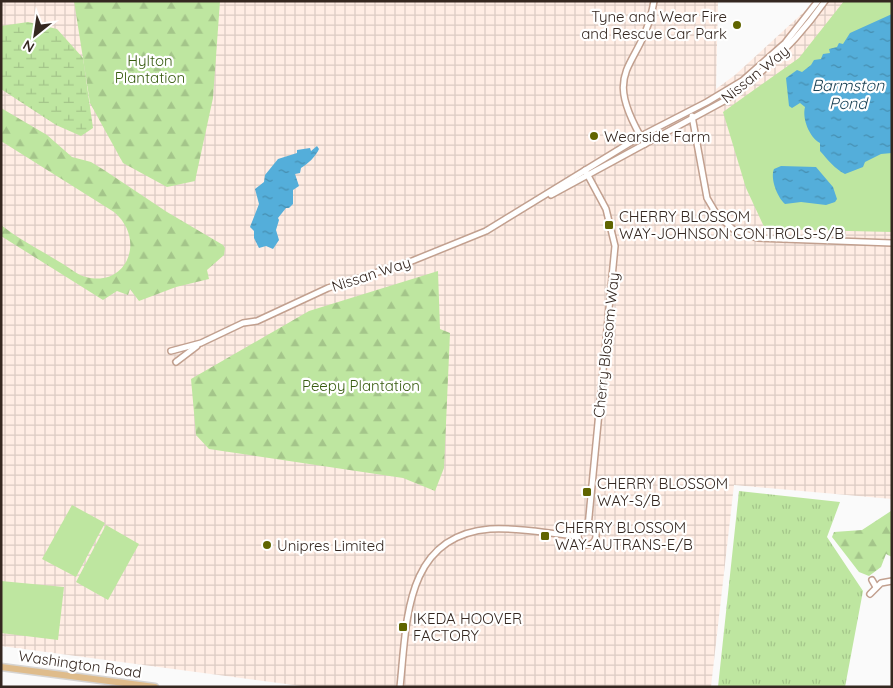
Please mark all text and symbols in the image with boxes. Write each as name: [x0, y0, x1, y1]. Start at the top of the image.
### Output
place label: Tyne and Wear Fire and Rescue Car Park: [581, 7, 727, 43]
north arrow: [10, 10, 60, 60]
marker: Tyne and Wear Fire and Rescue Car Park: [731, 19, 743, 31]
text: N: [20, 36, 37, 57]
street label: Nissan Way: [717, 41, 793, 107]
park label: Hylton Plantation: [115, 51, 185, 87]
water label: Barmston Pond: [812, 75, 885, 113]
place label: Wearside Farm: [604, 127, 710, 146]
marker: Wearside Farm: [588, 130, 600, 142]
place label: CHERRY BLOSSOM WAY-JOHNSON CONTROLS-S/B: [619, 207, 844, 243]
marker: CHERRY BLOSSOM WAY-JOHNSON CONTROLS-S/B: [603, 219, 615, 231]
street label: Nissan Way: [329, 252, 413, 296]
street label: Cherry Blossom Way: [589, 271, 623, 419]
park label: Peepy Plantation: [302, 376, 420, 395]
place label: CHERRY BLOSSOM WAY-S/B: [597, 474, 728, 510]
marker: CHERRY BLOSSOM WAY-S/B: [581, 486, 593, 498]
place label: CHERRY BLOSSOM WAY-AUTRANS-E/B: [555, 518, 693, 554]
marker: CHERRY BLOSSOM WAY-AUTRANS-E/B: [539, 530, 551, 542]
place label: Unipres Limited: [277, 536, 384, 555]
marker: Unipres Limited: [261, 539, 273, 551]
place label: IKEDA HOOVER FACTORY: [413, 609, 522, 645]
marker: IKEDA HOOVER FACTORY: [397, 621, 409, 633]
street label: Washington Road: [17, 646, 143, 682]

